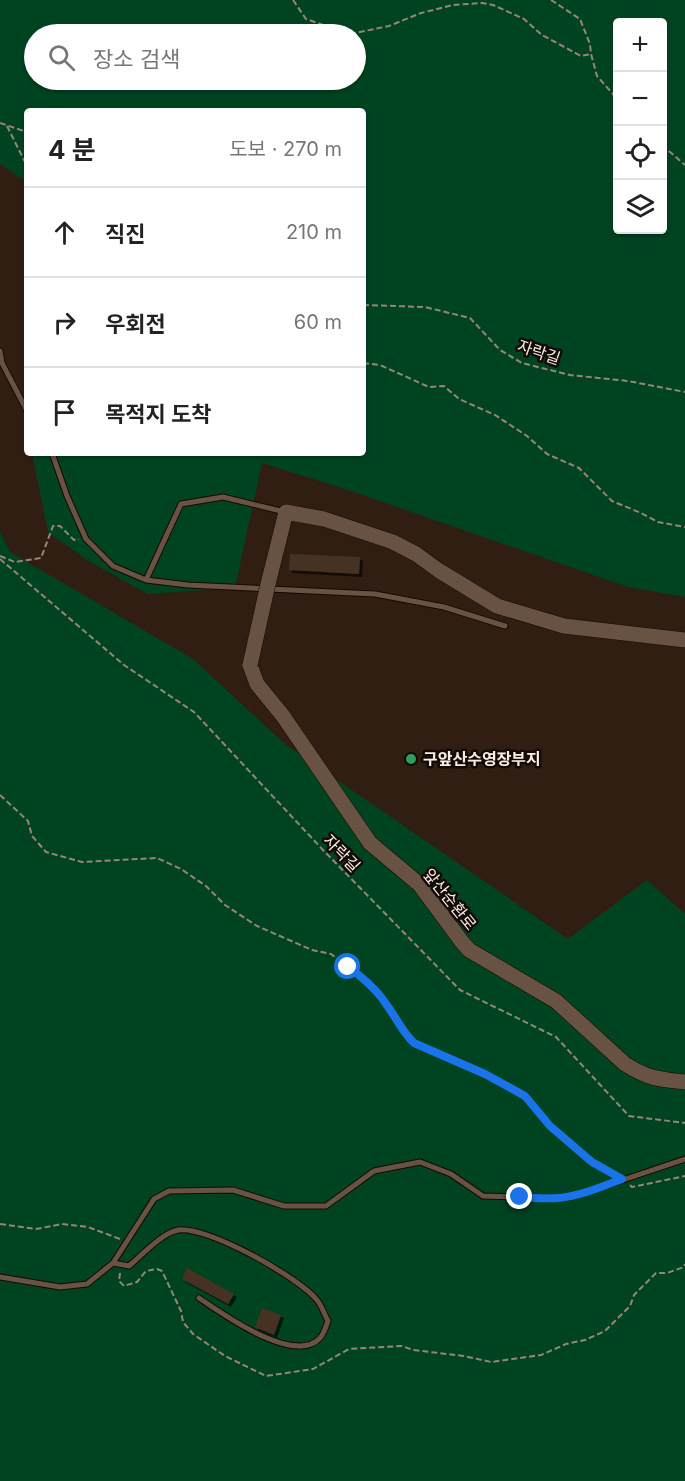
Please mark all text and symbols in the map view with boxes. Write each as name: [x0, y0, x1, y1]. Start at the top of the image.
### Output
map controls: [613, 18, 667, 234]
button: +: [613, 18, 667, 72]
search box: [24, 24, 366, 90]
icon: search: [45, 41, 78, 74]
text: 장소 검색: [93, 46, 180, 72]
button: −: [613, 72, 667, 126]
button: locate: [613, 126, 667, 180]
text: 4 분: [48, 134, 96, 165]
text: 도보 · 270 m: [229, 137, 342, 161]
button: layers: [613, 180, 667, 234]
icon: ahead: [48, 216, 81, 249]
text: 210 m: [286, 220, 342, 244]
text: 직진: [105, 221, 145, 247]
icon: right: [48, 306, 81, 339]
text: 60 m: [294, 310, 342, 334]
text: 우회전: [105, 311, 166, 337]
street label: 자락길: [515, 335, 563, 369]
icon: arrive: [48, 396, 81, 429]
text: 목적지 도착: [105, 401, 211, 427]
place label: 구앞산수영장부지: [423, 749, 541, 769]
marker: 구앞산수영장부지: [404, 752, 418, 766]
street label: 자락길: [319, 830, 365, 876]
street label: 앞산순환로: [419, 864, 481, 934]
route start: [334, 953, 360, 979]
route end: [506, 1183, 532, 1209]

